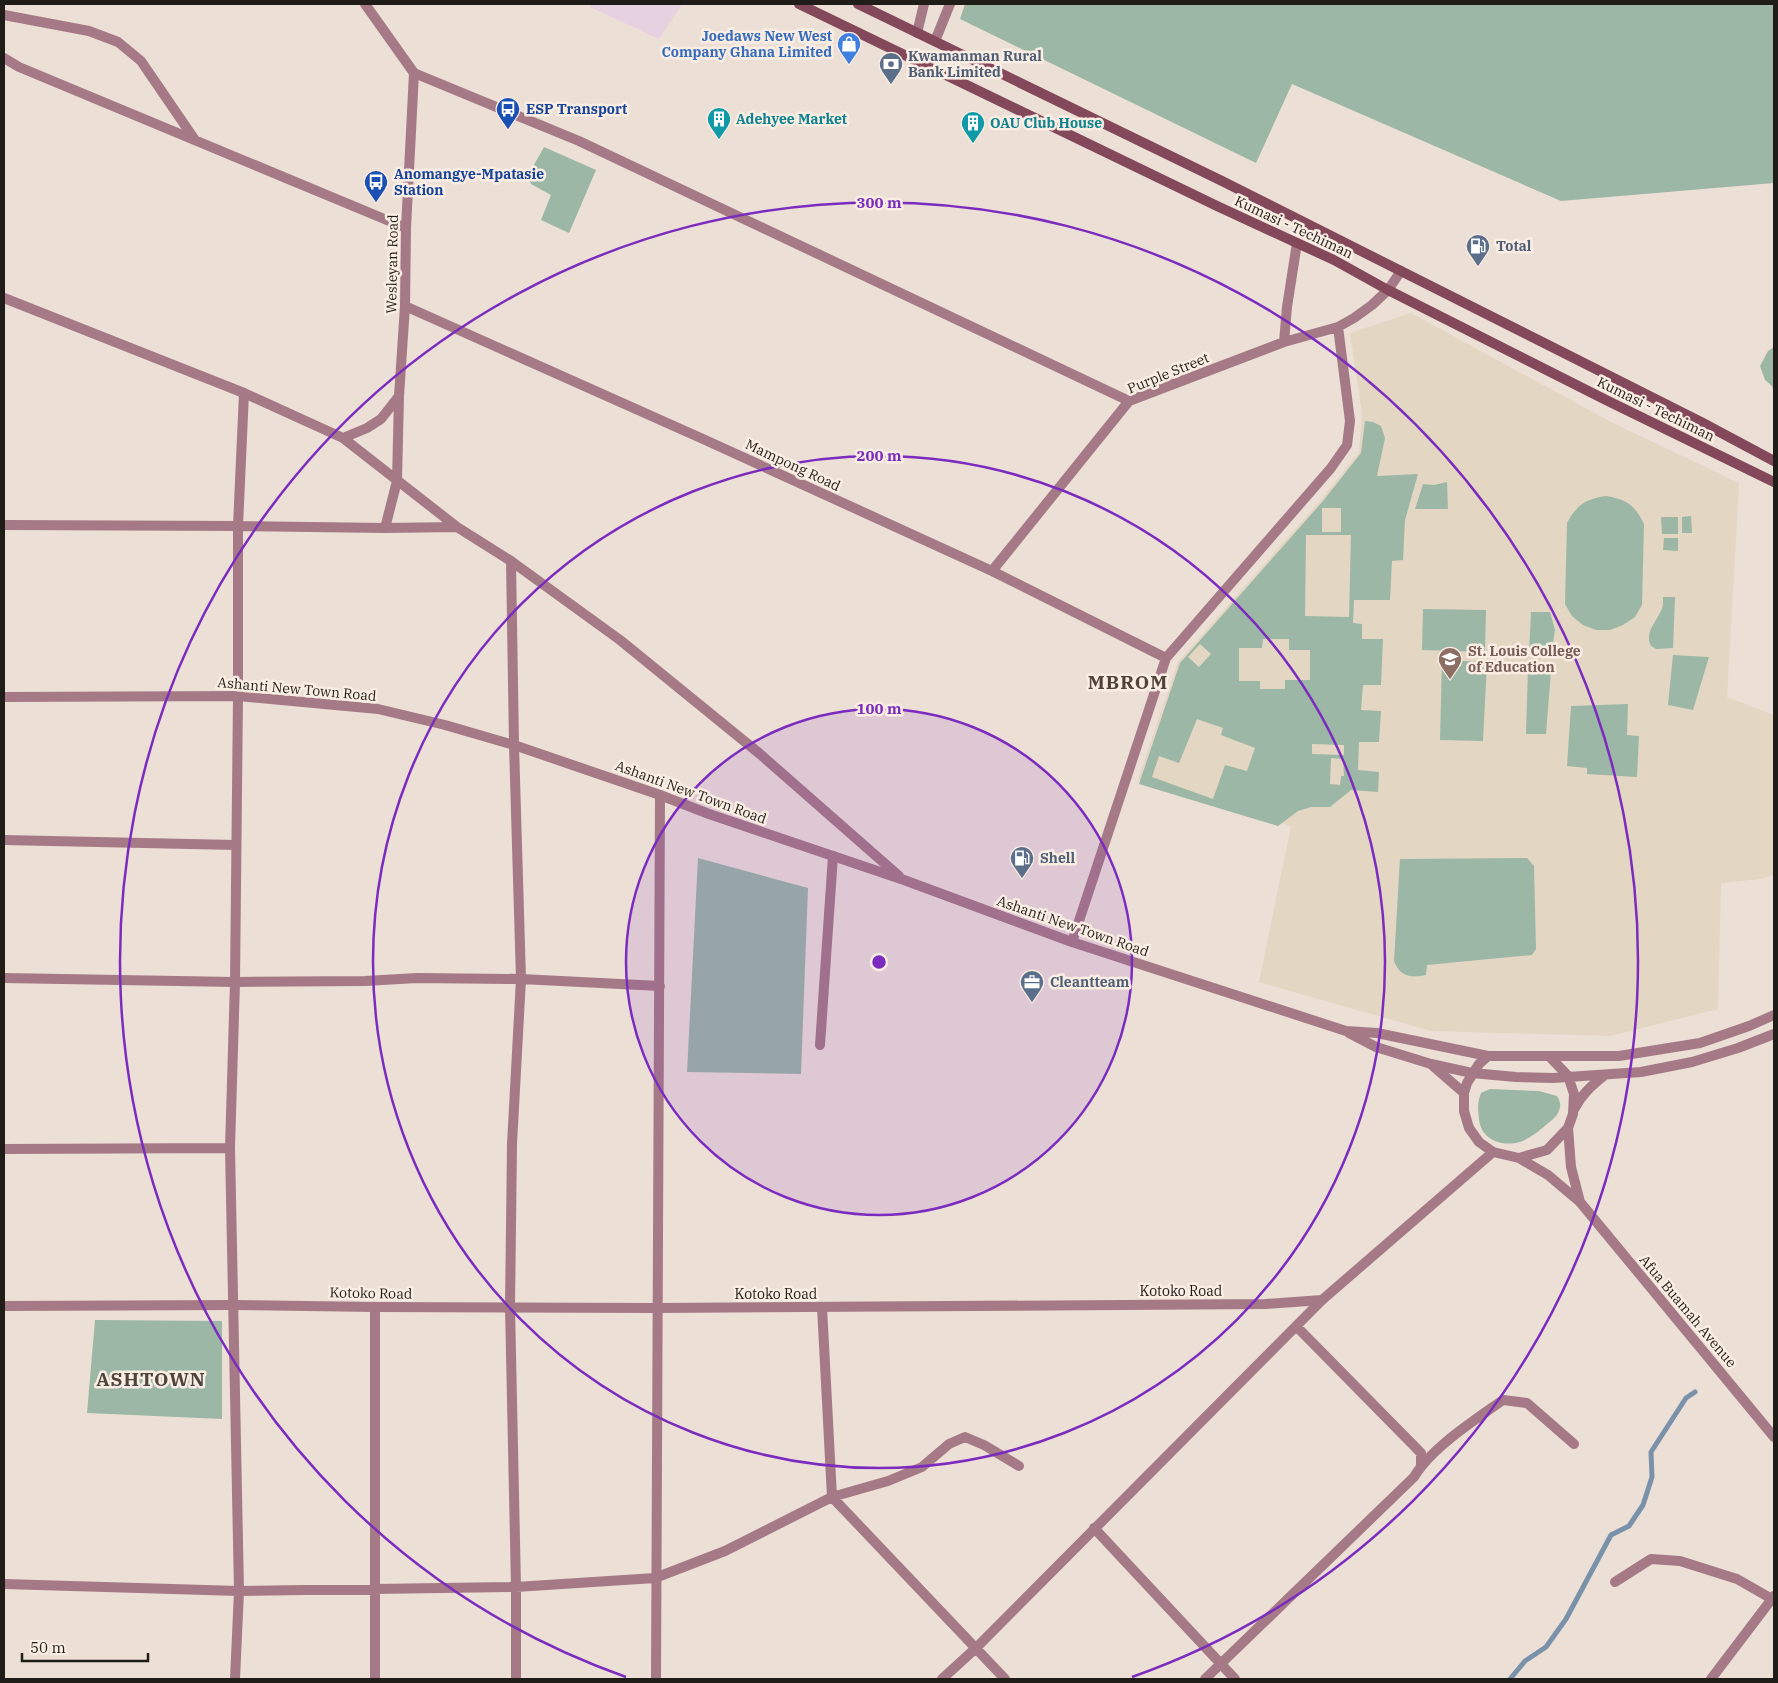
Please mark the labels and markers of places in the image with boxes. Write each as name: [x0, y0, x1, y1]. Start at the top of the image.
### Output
place label: Joedaws New West Company Ghana Limited: [662, 27, 832, 61]
shop icon: Joedaws New West Company Ghana Limited: [836, 31, 862, 65]
place label: Kwamanman Rural Bank Limited: [908, 47, 1042, 81]
bank icon: Kwamanman Rural Bank Limited: [878, 51, 904, 85]
bus stop icon: ESP Transport: [495, 96, 521, 130]
place label: ESP Transport: [526, 100, 627, 118]
building icon: Adehyee Market: [706, 106, 732, 140]
place label: Adehyee Market: [736, 110, 847, 128]
building icon: OAU Club House: [960, 110, 986, 144]
place label: OAU Club House: [990, 114, 1102, 132]
place label: Anomangye-Mpatasie Station: [394, 165, 544, 199]
bus stop icon: Anomangye-Mpatasie Station: [363, 169, 389, 203]
fuel station icon: Total: [1465, 233, 1491, 267]
place label: Total: [1496, 237, 1532, 255]
place label: St. Louis College of Education: [1468, 642, 1581, 676]
school or university icon: St. Louis College of Education: [1437, 646, 1463, 680]
fuel station icon: Shell: [1009, 845, 1035, 879]
place label: Shell: [1040, 849, 1075, 867]
centre of rings: [870, 953, 888, 971]
office icon: Cleantteam: [1019, 969, 1045, 1003]
place label: Cleantteam: [1050, 973, 1130, 991]

